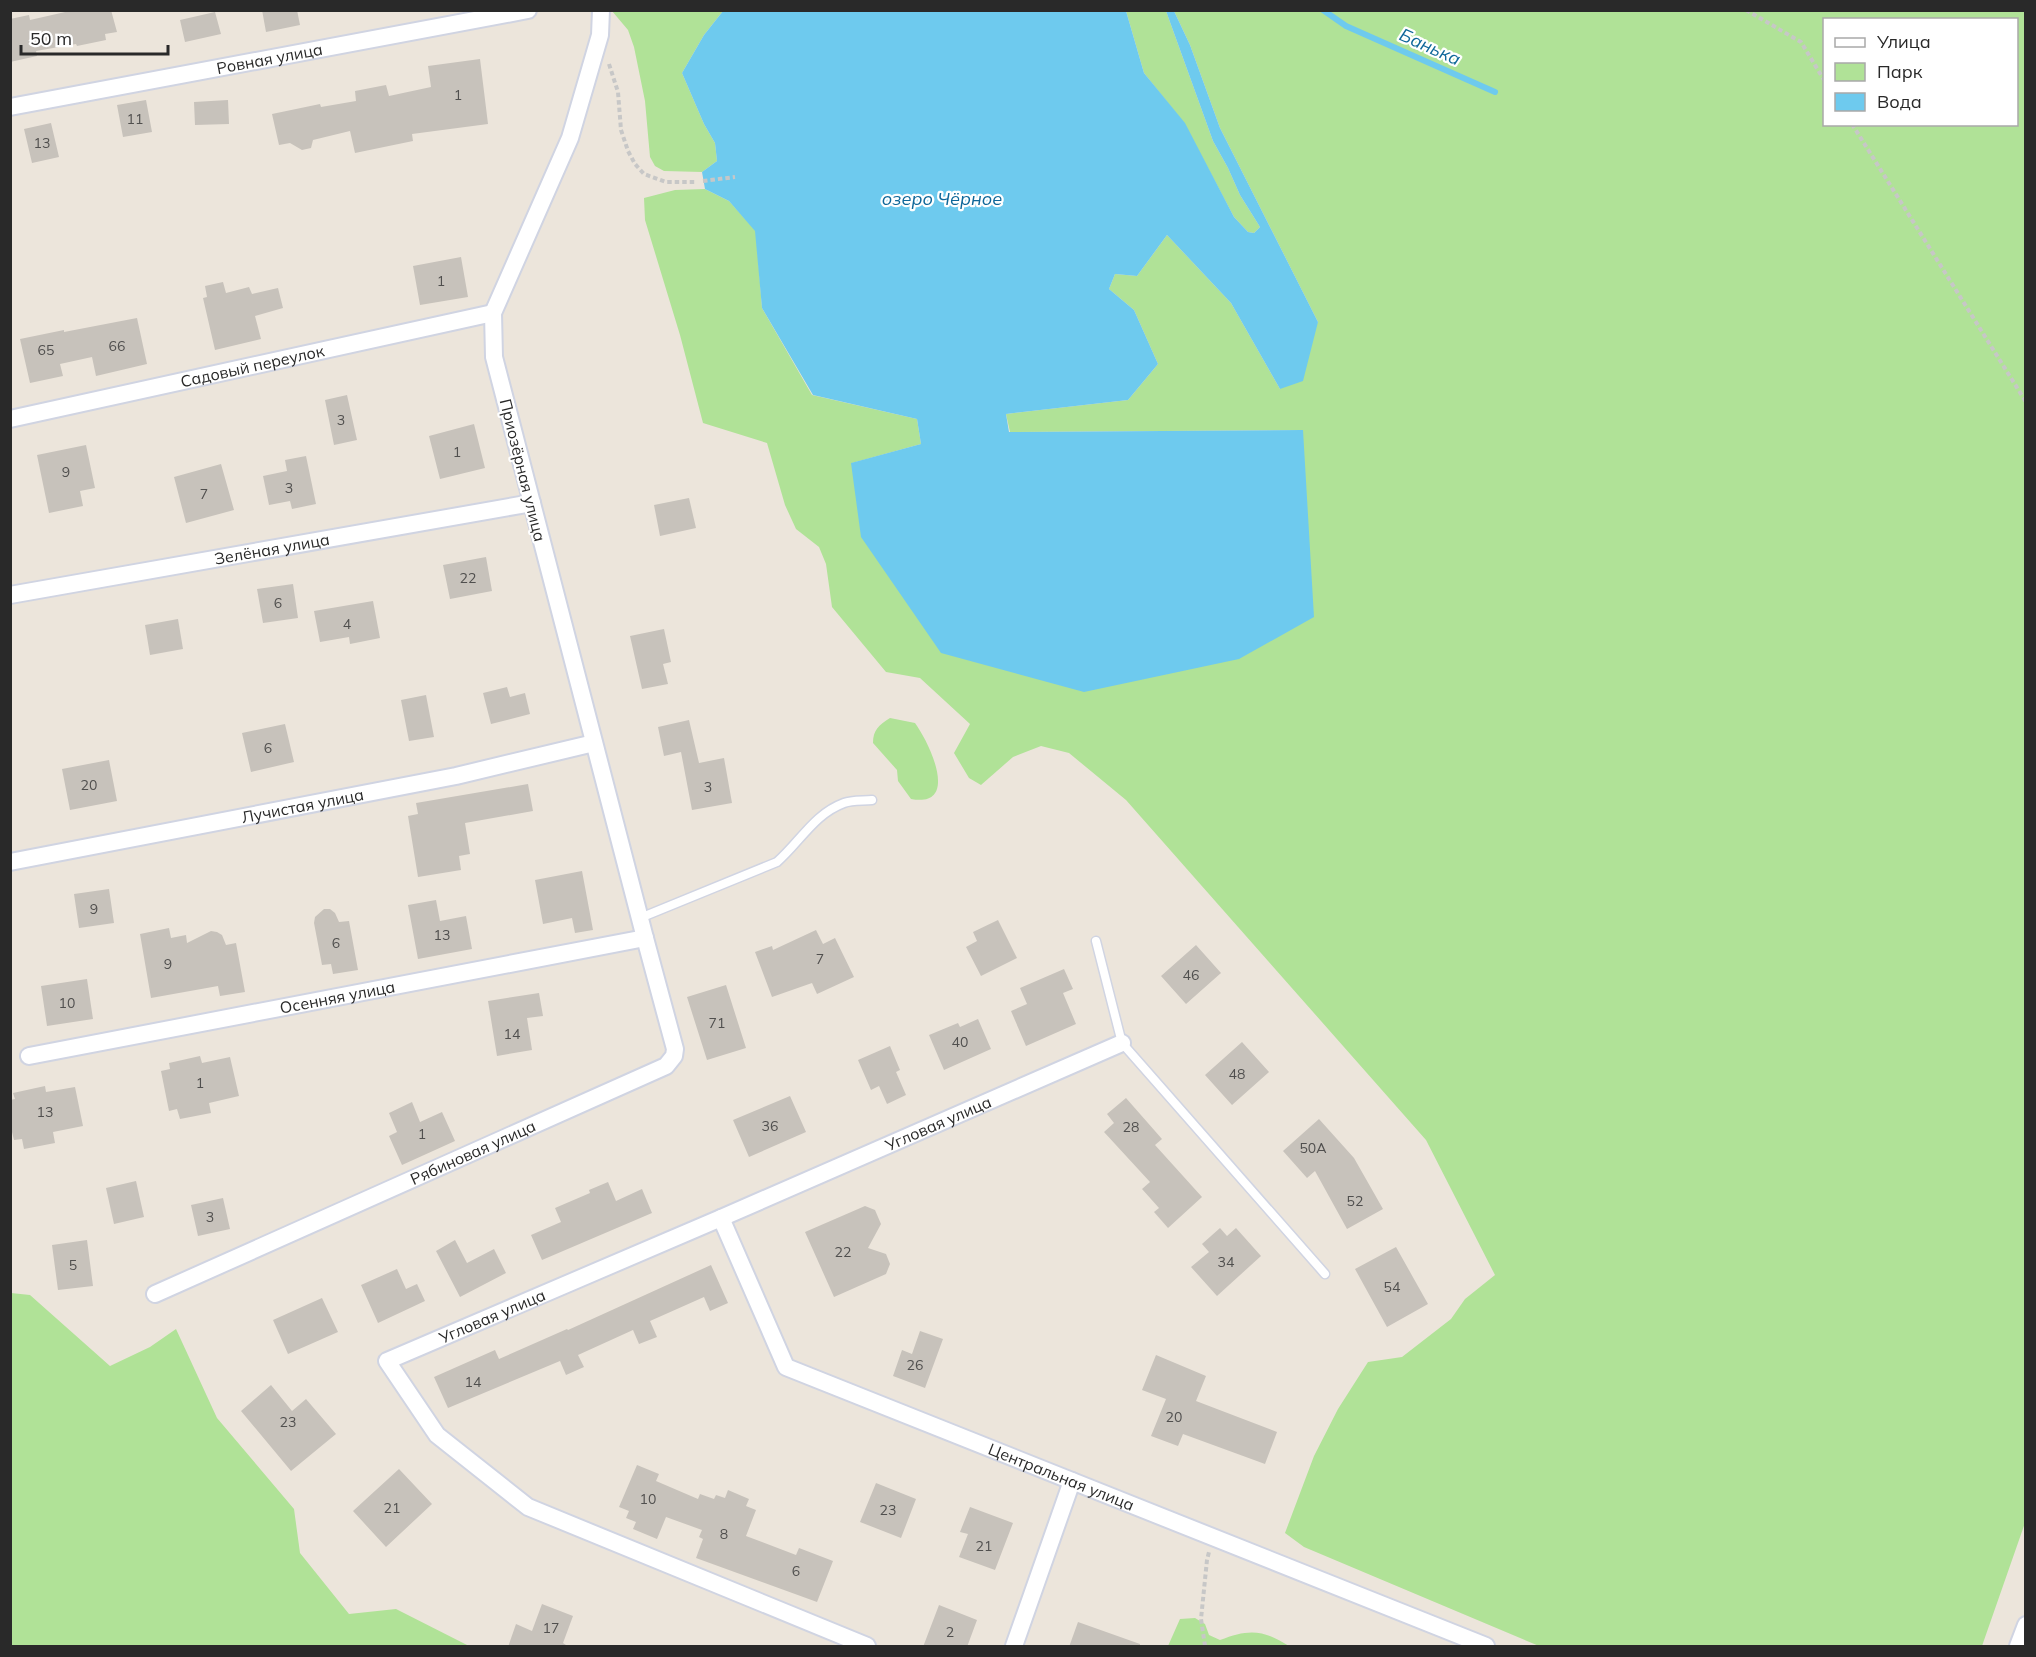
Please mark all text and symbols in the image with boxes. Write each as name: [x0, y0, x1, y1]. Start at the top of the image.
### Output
scale bar: [21, 18, 168, 56]
legend: [1823, 18, 2018, 126]
water label: Банька: [1396, 23, 1464, 70]
text: 50 m: [30, 27, 72, 50]
text: Улица: [1876, 30, 1931, 53]
street label: Ровная улица: [215, 39, 324, 78]
text: Парк: [1877, 60, 1923, 83]
house number: 1: [454, 86, 462, 104]
text: Вода: [1877, 90, 1922, 113]
house number: 11: [127, 110, 143, 128]
house number: 13: [34, 134, 50, 152]
water label: озеро Чёрное: [882, 187, 1002, 210]
house number: 1: [437, 272, 445, 290]
house number: 66: [109, 337, 125, 355]
street label: Садовый переулок: [178, 340, 326, 391]
house number: 65: [38, 341, 54, 359]
street label: Приозёрная улица: [496, 397, 550, 543]
house number: 3: [337, 411, 345, 429]
house number: 1: [453, 443, 461, 461]
house number: 9: [62, 463, 70, 481]
house number: 3: [285, 479, 293, 497]
house number: 7: [200, 485, 208, 503]
street label: Зелёная улица: [213, 529, 331, 569]
house number: 22: [460, 569, 476, 587]
house number: 6: [274, 594, 282, 612]
house number: 4: [343, 615, 352, 633]
house number: 6: [264, 739, 272, 757]
house number: 20: [81, 776, 97, 794]
house number: 3: [704, 778, 712, 796]
street label: Лучистая улица: [240, 784, 365, 827]
house number: 9: [90, 900, 98, 918]
house number: 13: [434, 926, 450, 944]
house number: 6: [332, 934, 340, 952]
house number: 7: [816, 950, 824, 968]
house number: 9: [164, 955, 172, 973]
house number: 46: [1183, 966, 1199, 984]
street label: Осенняя улица: [278, 976, 397, 1018]
house number: 10: [59, 994, 75, 1012]
house number: 71: [709, 1014, 725, 1032]
house number: 14: [504, 1025, 521, 1043]
house number: 40: [952, 1033, 968, 1051]
house number: 48: [1229, 1065, 1245, 1083]
house number: 1: [196, 1074, 204, 1092]
street label: Угловая улица: [881, 1091, 994, 1156]
house number: 13: [37, 1103, 53, 1121]
street label: Рябиновая улица: [407, 1116, 539, 1189]
house number: 36: [762, 1117, 778, 1135]
house number: 28: [1123, 1118, 1139, 1136]
house number: 1: [418, 1125, 426, 1143]
house number: 50А: [1299, 1139, 1327, 1157]
house number: 52: [1347, 1192, 1363, 1210]
house number: 3: [206, 1208, 214, 1226]
house number: 22: [835, 1243, 851, 1261]
house number: 34: [1218, 1253, 1235, 1271]
house number: 5: [69, 1256, 77, 1274]
house number: 54: [1384, 1278, 1401, 1296]
street label: Угловая улица: [435, 1284, 548, 1348]
house number: 26: [907, 1356, 923, 1374]
house number: 14: [465, 1373, 482, 1391]
house number: 20: [1166, 1408, 1182, 1426]
house number: 23: [280, 1413, 296, 1431]
street label: Центральная улица: [986, 1439, 1137, 1515]
house number: 10: [640, 1490, 656, 1508]
house number: 21: [384, 1499, 400, 1517]
house number: 23: [880, 1501, 896, 1519]
house number: 8: [720, 1525, 728, 1543]
house number: 21: [976, 1537, 992, 1555]
house number: 6: [792, 1562, 800, 1580]
house number: 17: [543, 1619, 559, 1637]
house number: 2: [946, 1623, 954, 1641]

